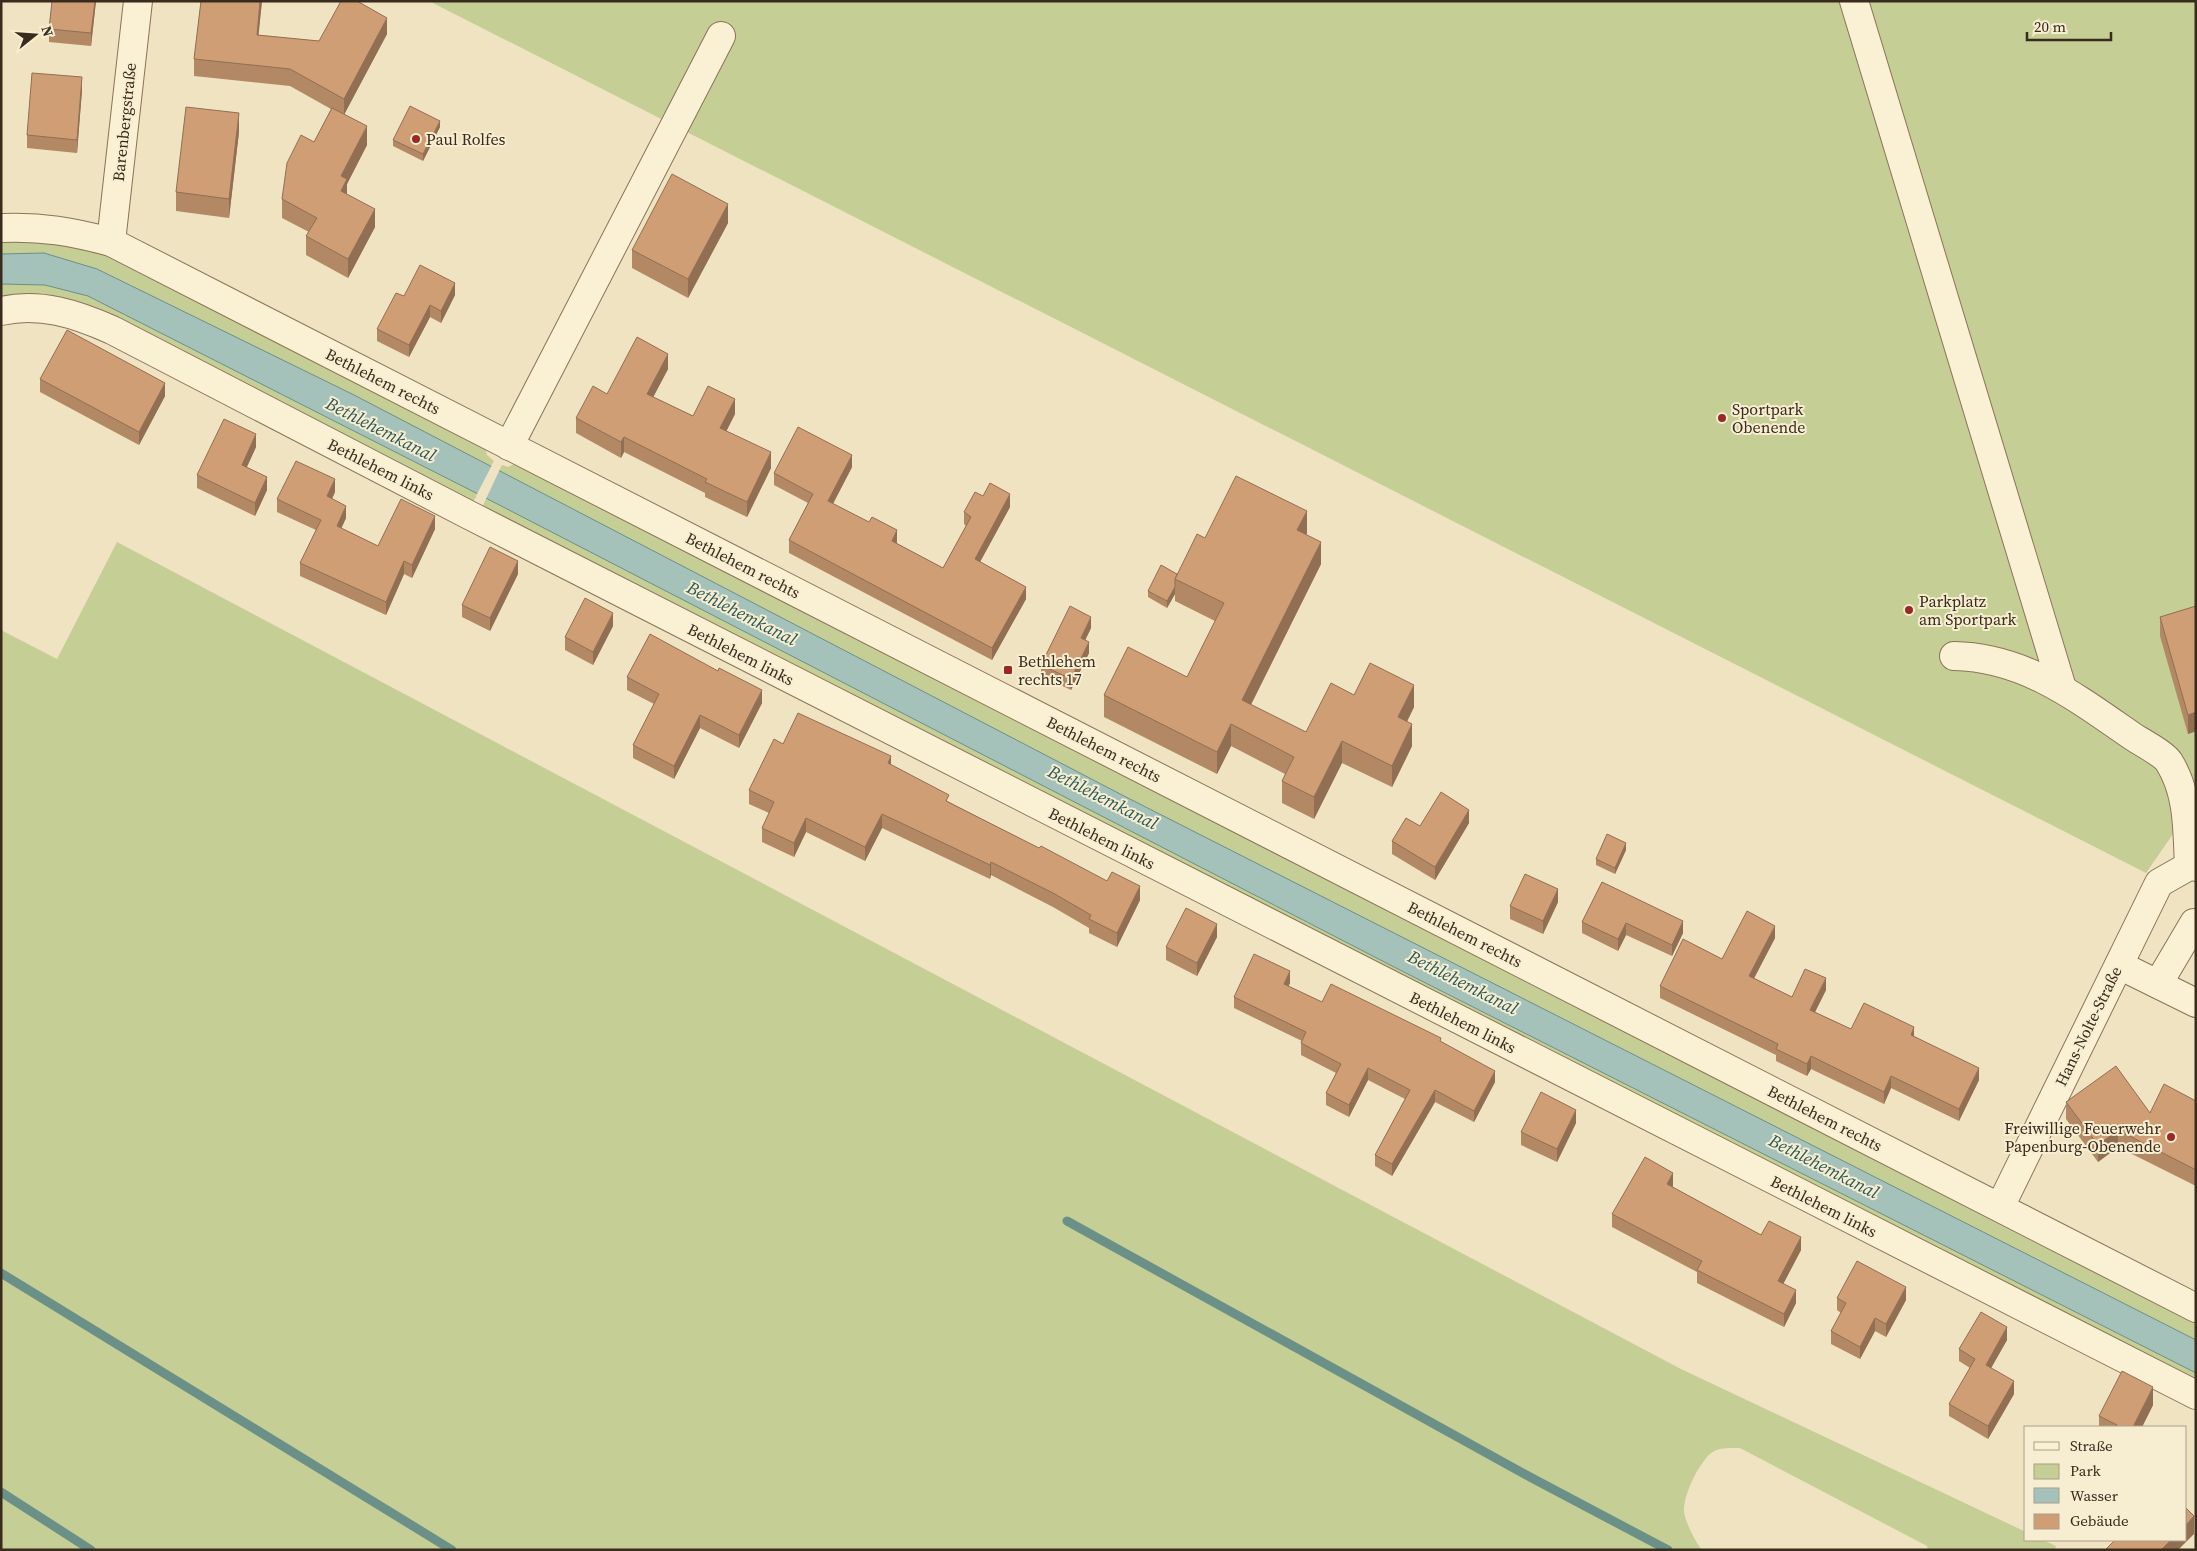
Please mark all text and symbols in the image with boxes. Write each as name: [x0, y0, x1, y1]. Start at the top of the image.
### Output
north arrow: [10, 10, 60, 60]
scale bar: [2027, 10, 2111, 42]
text: 20 m: [2034, 16, 2066, 37]
text: N: [36, 23, 58, 39]
street label: Barenbergstraße: [107, 61, 141, 183]
place label: Paul Rolfes: [426, 128, 506, 150]
marker: Paul Rolfes: [410, 133, 422, 145]
street label: Bethlehem rechts: [322, 343, 444, 419]
water label: Bethlehemkanal: [321, 390, 440, 467]
place label: Sportpark Obenende: [1732, 398, 1806, 438]
marker: Sportpark Obenende: [1716, 412, 1728, 424]
street label: Bethlehem links: [324, 433, 438, 505]
street label: Bethlehem rechts: [682, 527, 804, 603]
water label: Bethlehemkanal: [682, 574, 801, 651]
place label: Parkplatz am Sportpark: [1919, 590, 2017, 630]
marker: Parkplatz am Sportpark: [1903, 604, 1915, 616]
street label: Bethlehem links: [684, 618, 798, 690]
place label: Bethlehem rechts 17: [1018, 650, 1096, 690]
marker: Bethlehem rechts 17: [1002, 664, 1014, 676]
street label: Bethlehem rechts: [1043, 711, 1165, 787]
water label: Bethlehemkanal: [1043, 758, 1162, 835]
street label: Bethlehem links: [1045, 802, 1159, 874]
street label: Bethlehem rechts: [1404, 896, 1526, 972]
water label: Bethlehemkanal: [1403, 943, 1522, 1020]
street label: Hans-Nolte-Straße: [2049, 962, 2127, 1090]
street label: Bethlehem links: [1406, 986, 1520, 1058]
street label: Bethlehem rechts: [1764, 1080, 1886, 1156]
place label: Freiwillige Feuerwehr Papenburg-Obenende: [2004, 1117, 2161, 1157]
water label: Bethlehemkanal: [1764, 1127, 1883, 1204]
marker: Freiwillige Feuerwehr Papenburg-Obenende: [2165, 1131, 2177, 1143]
street label: Bethlehem links: [1767, 1170, 1881, 1242]
legend: [2024, 1426, 2187, 1541]
text: Straße: [2070, 1435, 2113, 1456]
text: Park: [2070, 1460, 2102, 1481]
text: Wasser: [2070, 1485, 2119, 1506]
text: Gebäude: [2070, 1510, 2129, 1531]

